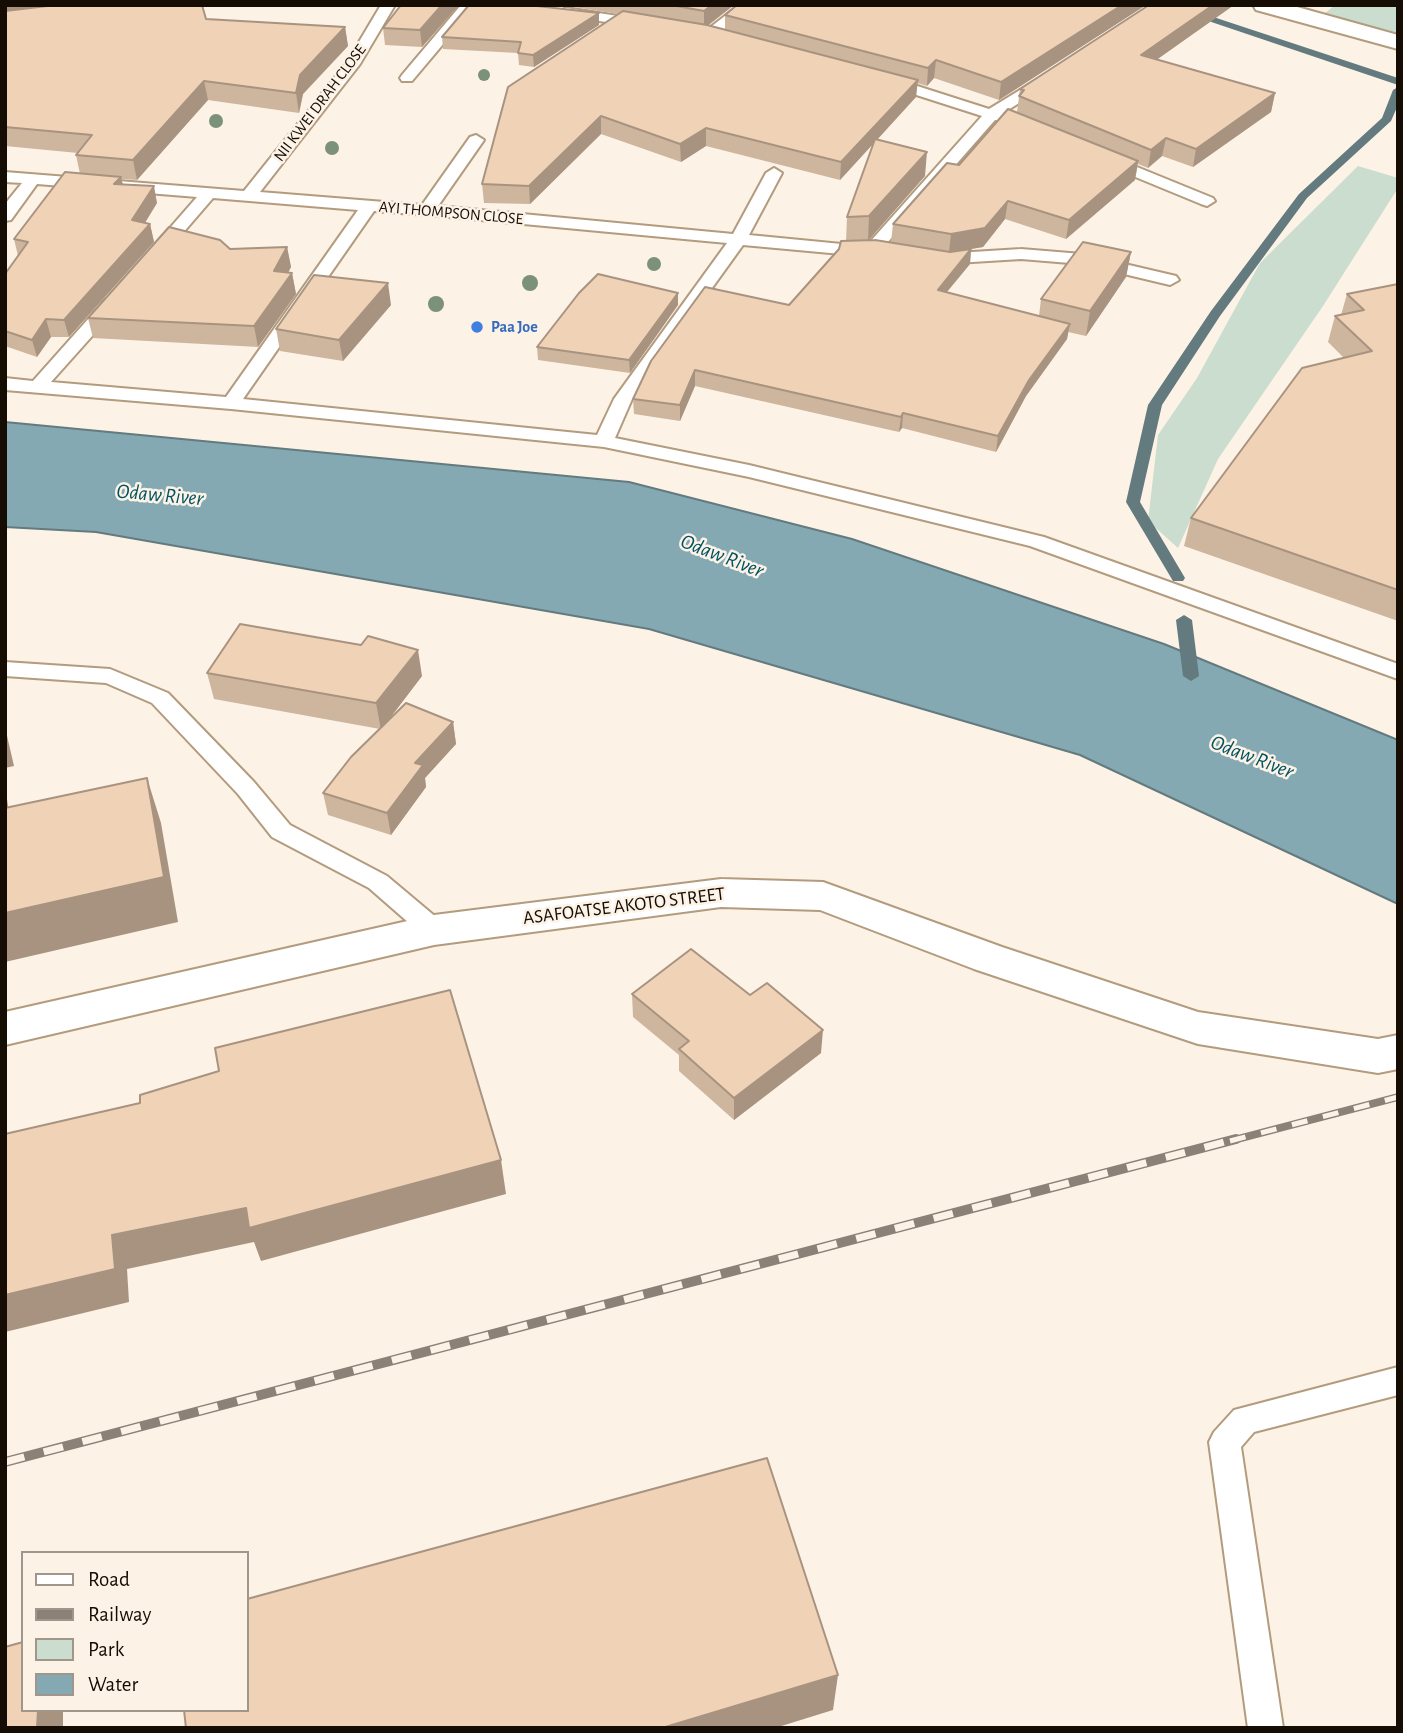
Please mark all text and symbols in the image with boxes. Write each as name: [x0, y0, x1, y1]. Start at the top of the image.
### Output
street label: NII KWEI DRAH CLOSE: [270, 41, 370, 165]
street label: AYI THOMPSON CLOSE: [378, 197, 524, 229]
place label: Paa Joe: [491, 317, 538, 337]
marker: Paa Joe: [469, 319, 485, 335]
water label: Odaw River: [116, 479, 204, 511]
water label: Odaw River: [677, 529, 767, 583]
water label: Odaw River: [1207, 730, 1297, 784]
street label: ASAFOATSE AKOTO STREET: [522, 882, 726, 930]
legend: [21, 1551, 248, 1712]
text: Road: [88, 1569, 130, 1590]
text: Railway: [88, 1604, 151, 1625]
text: Park: [88, 1639, 124, 1660]
text: Water: [88, 1674, 138, 1695]

